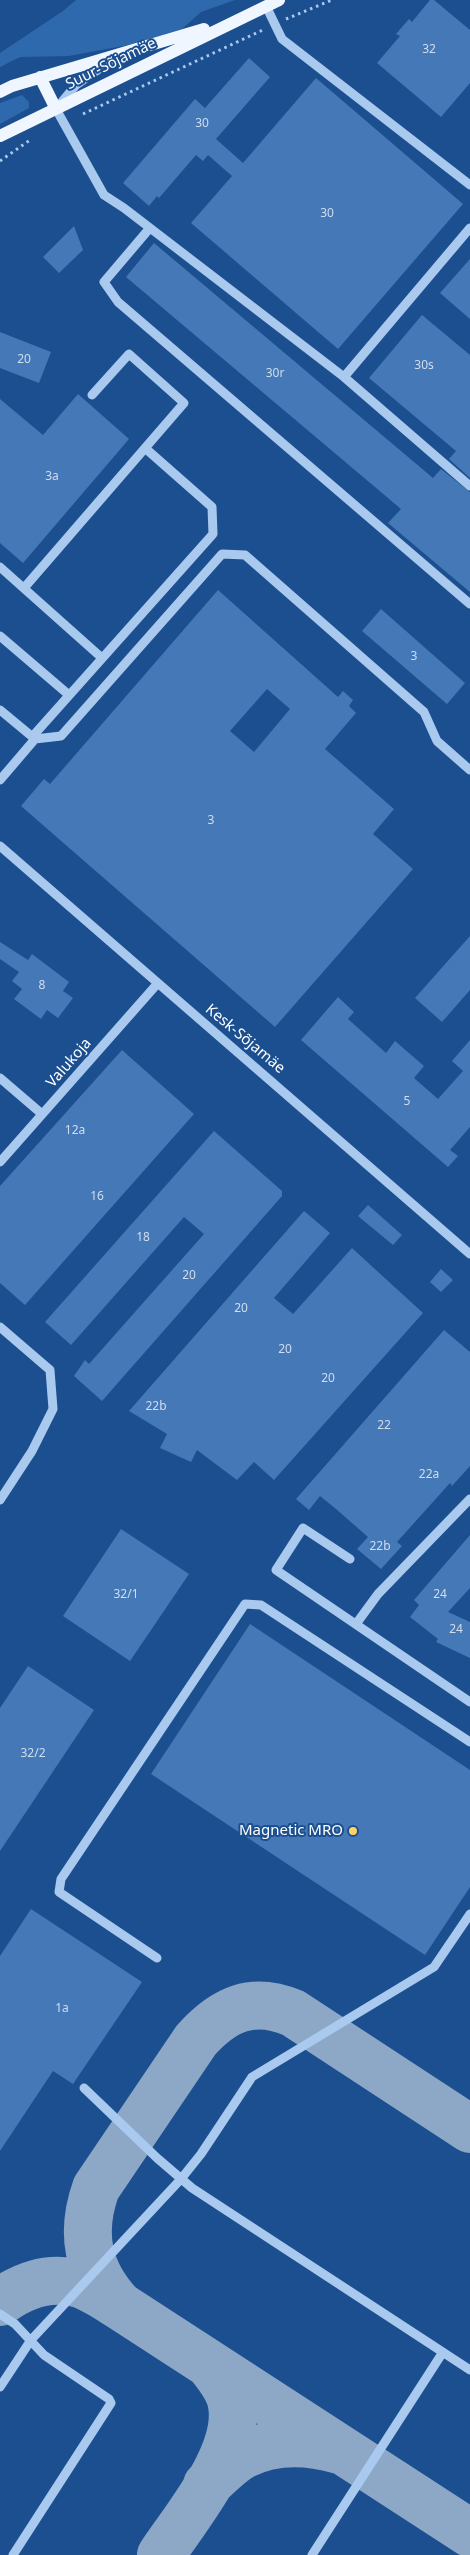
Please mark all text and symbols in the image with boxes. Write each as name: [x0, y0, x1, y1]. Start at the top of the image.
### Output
street label: Suur-Sõjamäe: [63, 34, 159, 94]
house number: 32: [422, 43, 436, 57]
house number: 30: [195, 117, 209, 131]
house number: 30: [320, 207, 334, 221]
house number: 20: [17, 353, 31, 367]
house number: 30s: [414, 359, 434, 373]
house number: 30r: [266, 367, 284, 381]
house number: 3a: [45, 470, 59, 484]
house number: 3: [411, 650, 417, 664]
house number: 3: [208, 814, 214, 828]
house number: 8: [39, 979, 45, 993]
street label: Kesk-Sõjamäe: [202, 1001, 288, 1077]
street label: Valukoja: [43, 1035, 95, 1091]
house number: 5: [404, 1095, 410, 1109]
house number: 12a: [65, 1124, 85, 1138]
house number: 16: [90, 1190, 104, 1204]
house number: 18: [136, 1231, 150, 1245]
house number: 20: [182, 1269, 196, 1283]
house number: 20: [234, 1302, 248, 1316]
house number: 20: [278, 1343, 292, 1357]
house number: 20: [321, 1372, 335, 1386]
house number: 22b: [145, 1400, 167, 1414]
house number: 22: [377, 1419, 391, 1433]
house number: 22a: [419, 1468, 439, 1482]
house number: 22b: [369, 1540, 391, 1554]
house number: 32/1: [113, 1588, 139, 1602]
house number: 24: [433, 1588, 447, 1602]
house number: 24: [449, 1623, 463, 1637]
house number: 32/2: [20, 1747, 46, 1761]
place label: Magnetic MRO: [239, 1822, 343, 1840]
marker: Magnetic MRO: [347, 1825, 359, 1837]
house number: 1a: [55, 2002, 69, 2016]

